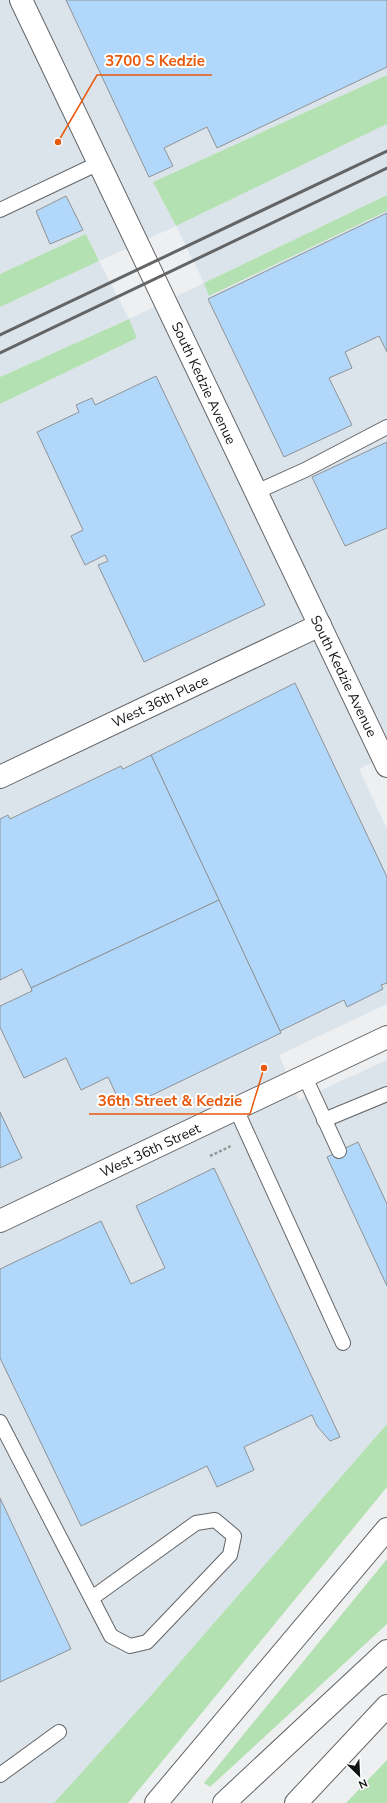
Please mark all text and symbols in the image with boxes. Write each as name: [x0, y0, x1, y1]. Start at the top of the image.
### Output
callout: 3700 S Kedzie: [97, 48, 212, 75]
text: 3700 S Kedzie: [105, 51, 205, 71]
street label: South Kedzie Avenue: [167, 319, 240, 448]
street label: South Kedzie Avenue: [306, 612, 381, 740]
street label: West 36th Place: [109, 671, 212, 732]
callout: 36th Street & Kedzie: [89, 1087, 250, 1114]
text: 36th Street & Kedzie: [98, 1091, 242, 1111]
street label: West 36th Street: [97, 1119, 204, 1182]
north arrow: [339, 1755, 379, 1795]
text: N: [356, 1775, 370, 1792]

